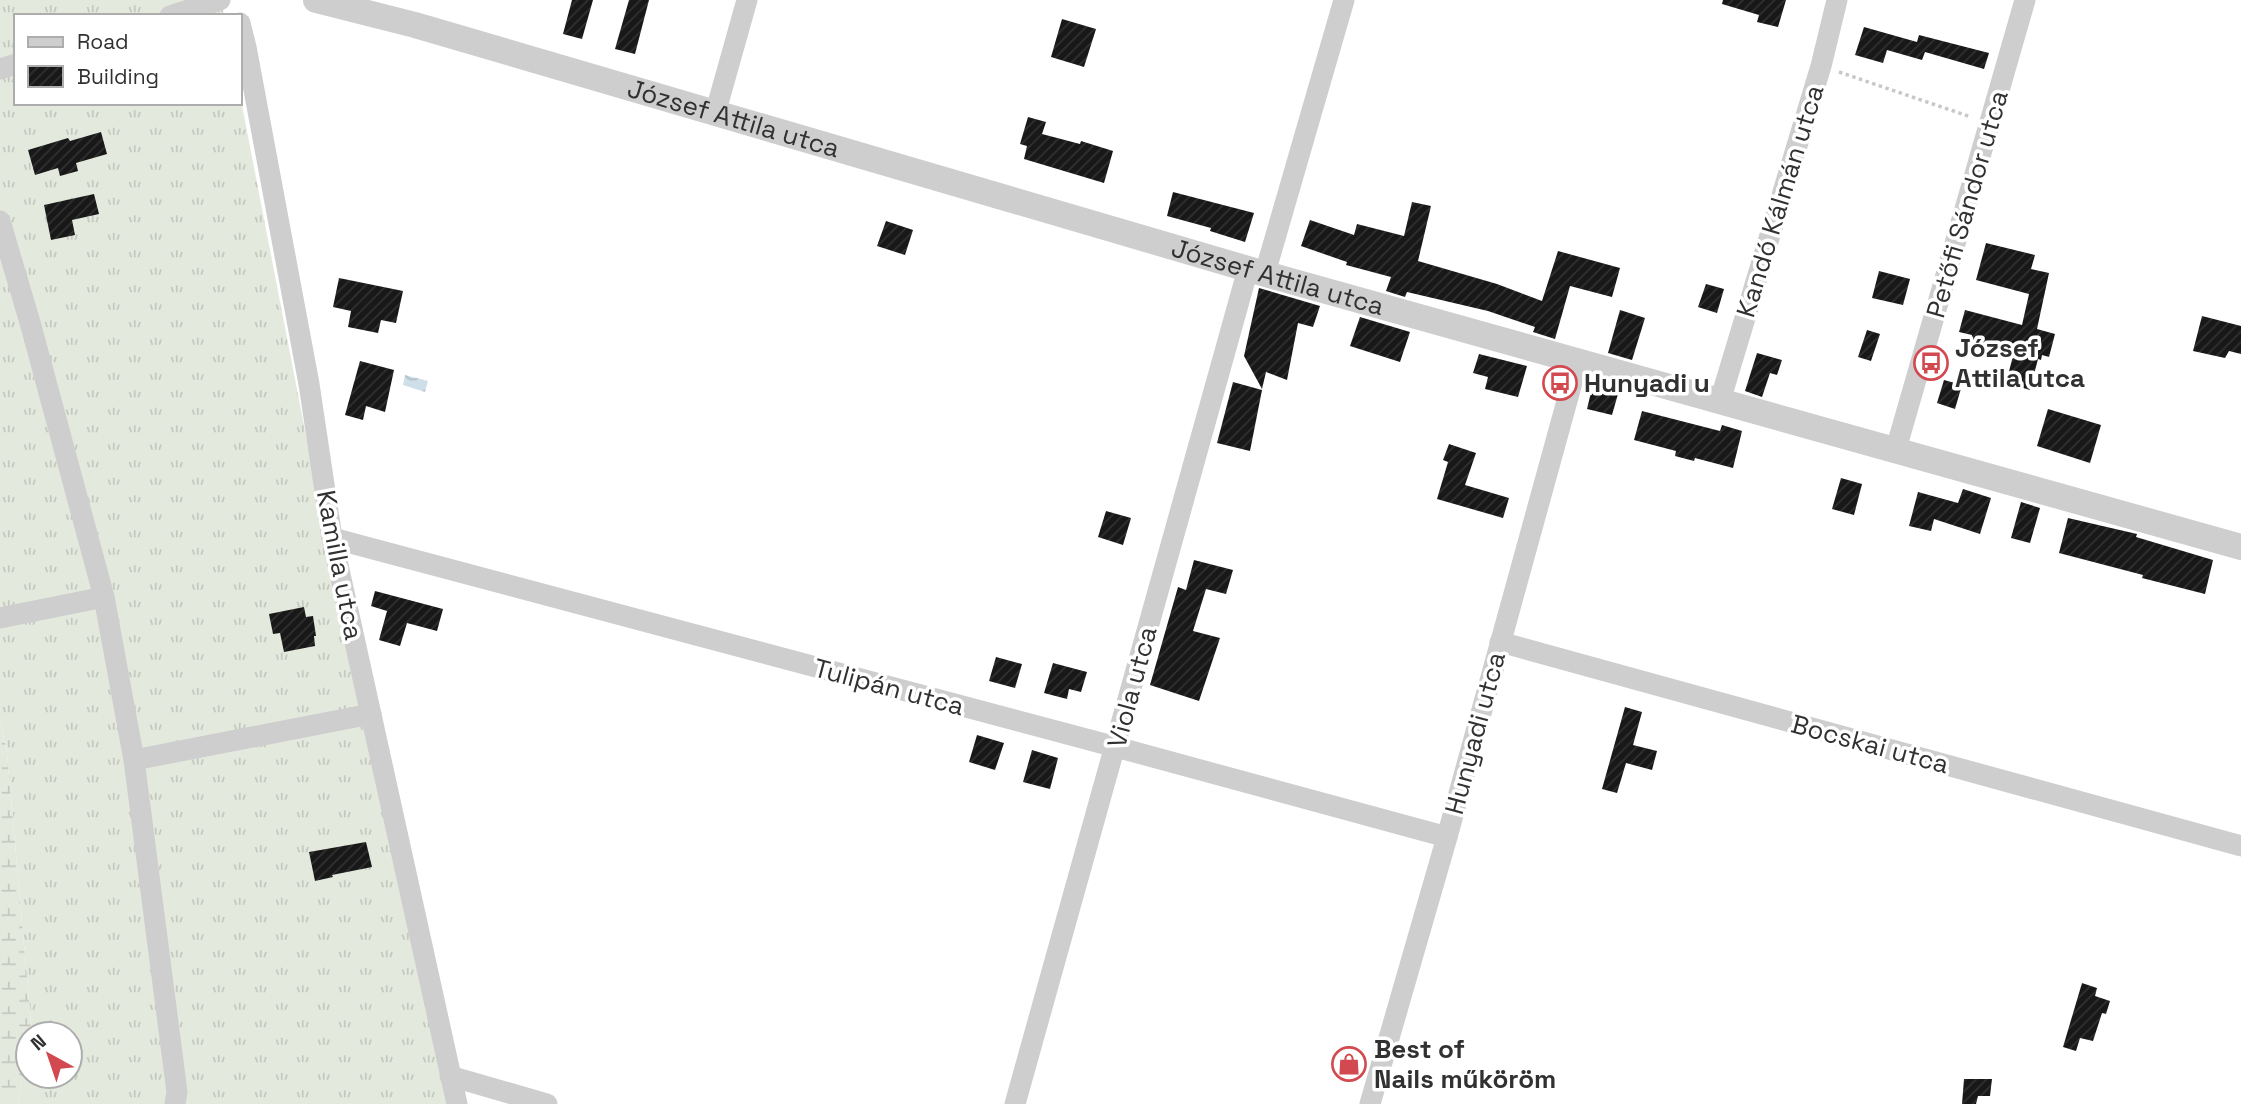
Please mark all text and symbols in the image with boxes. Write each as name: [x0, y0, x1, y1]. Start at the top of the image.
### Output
legend: [14, 14, 242, 105]
text: Road: [77, 28, 129, 55]
text: Building: [77, 63, 159, 90]
street label: József Attila utca: [623, 71, 844, 165]
street label: Kandó Kálmán utca: [1728, 81, 1832, 321]
street label: Petőfi Sándor utca: [1918, 86, 2016, 322]
street label: József Attila utca: [1168, 231, 1388, 323]
place label: József Attila utca: [1955, 331, 2085, 395]
bus stop icon: József Attila utca: [1912, 344, 1950, 382]
bus stop icon: Hunyadi u: [1541, 364, 1579, 402]
place label: Hunyadi u: [1584, 366, 1710, 400]
street label: Kamilla utca: [309, 487, 371, 643]
street label: Viola utca: [1099, 622, 1165, 751]
street label: Hunyadi utca: [1437, 648, 1513, 818]
street label: Tulipán utca: [810, 651, 968, 723]
street label: Bocskai utca: [1787, 707, 1953, 781]
north arrow: [14, 1020, 84, 1090]
text: N: [25, 1029, 51, 1056]
place label: Best of Nails műköröm: [1374, 1032, 1556, 1096]
shop icon: Best of Nails műköröm: [1330, 1045, 1368, 1083]

